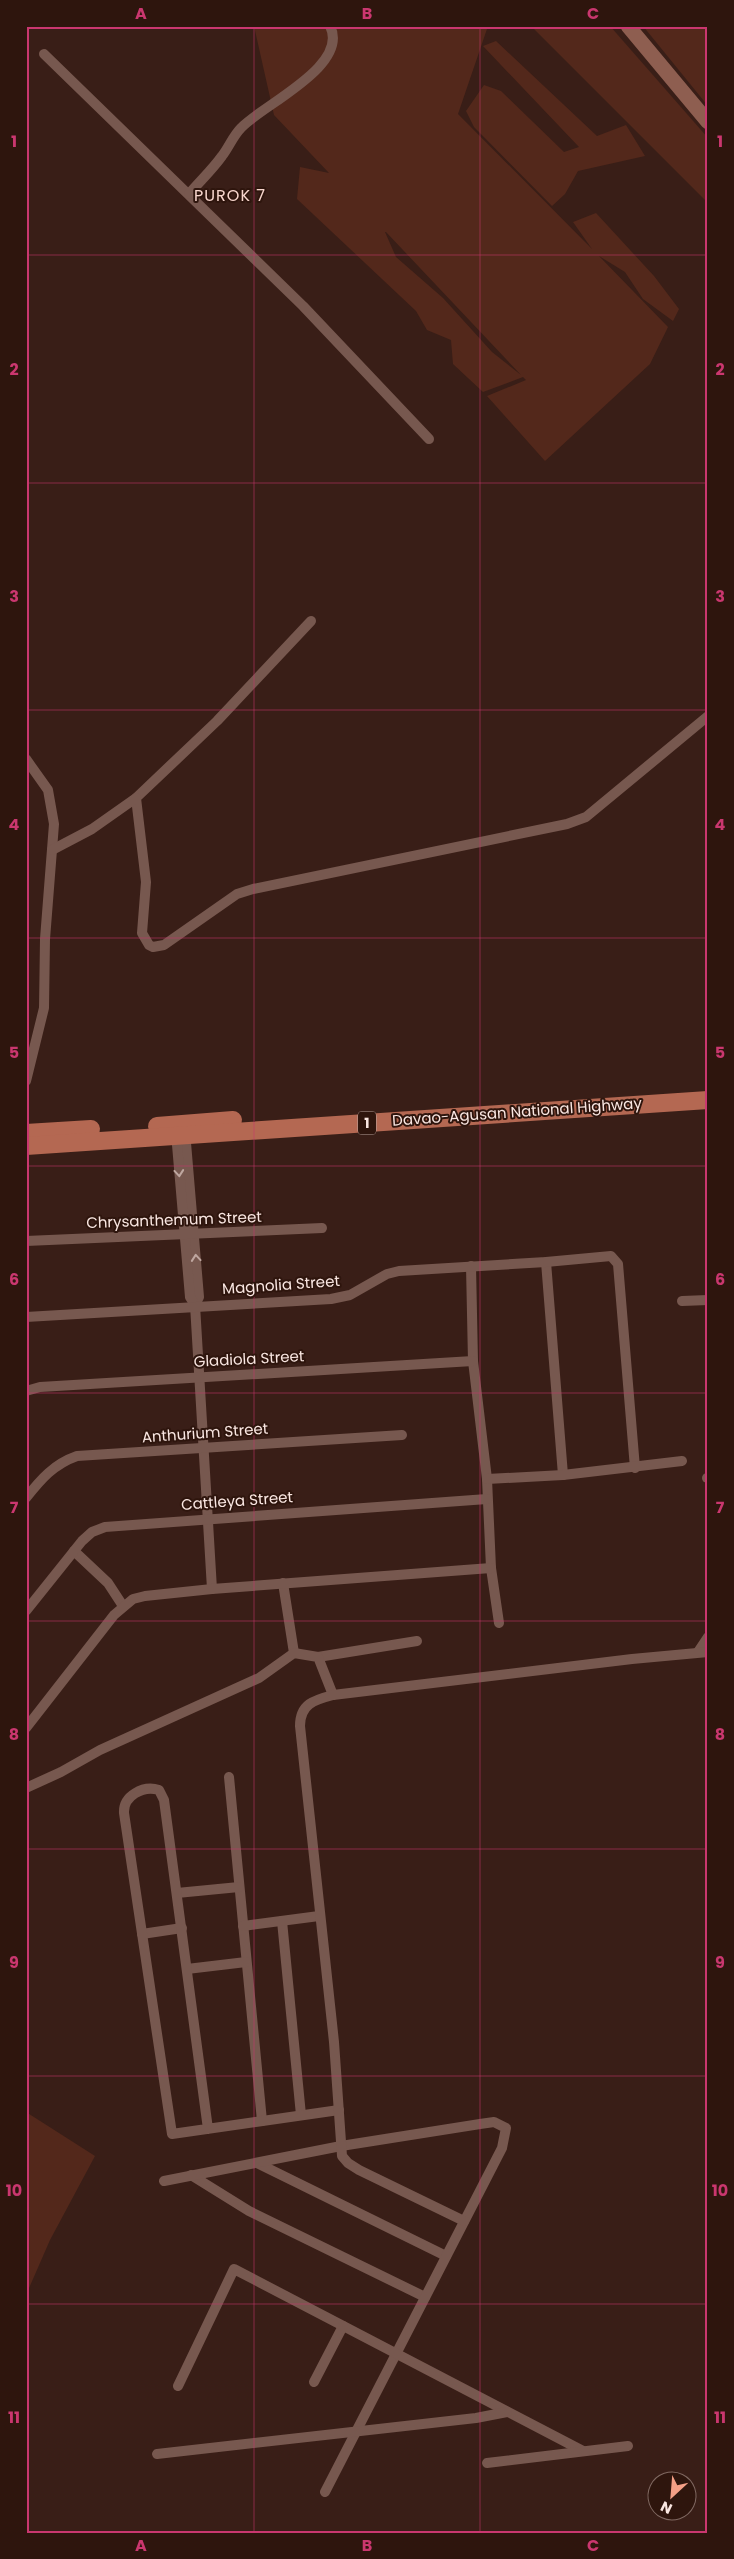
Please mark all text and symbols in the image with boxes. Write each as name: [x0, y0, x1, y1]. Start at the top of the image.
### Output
text: A: [135, 2, 147, 25]
text: B: [362, 2, 372, 25]
text: C: [587, 2, 599, 25]
text: 1: [11, 130, 17, 153]
text: 1: [717, 130, 723, 153]
district label: PUROK 7: [194, 184, 266, 207]
text: 2: [9, 358, 19, 381]
text: 2: [715, 358, 725, 381]
text: 3: [9, 585, 19, 608]
text: 3: [715, 585, 725, 608]
text: 4: [9, 813, 20, 836]
text: 4: [715, 813, 726, 836]
text: 5: [9, 1041, 19, 1064]
text: 5: [715, 1041, 725, 1064]
street label: Davao-Agusan National Highway: [391, 1092, 643, 1131]
road number: 1: [358, 1112, 376, 1134]
one-way arrow: [173, 1169, 184, 1177]
street label: Chrysanthemum Street: [86, 1206, 262, 1233]
one-way arrow: [191, 1254, 202, 1262]
text: 6: [9, 1268, 19, 1291]
text: 6: [715, 1268, 725, 1291]
street label: Magnolia Street: [221, 1270, 340, 1299]
street label: Gladiola Street: [193, 1345, 305, 1372]
street label: Anthurium Street: [141, 1418, 269, 1447]
street label: Cattleya Street: [180, 1486, 294, 1515]
text: 7: [10, 1496, 19, 1519]
text: 7: [716, 1496, 725, 1519]
text: 8: [9, 1723, 19, 1746]
text: 8: [715, 1723, 725, 1746]
text: 9: [9, 1951, 19, 1974]
text: 9: [715, 1951, 725, 1974]
text: 10: [6, 2179, 22, 2202]
text: 10: [712, 2179, 728, 2202]
text: 11: [8, 2406, 20, 2429]
text: 11: [714, 2406, 726, 2429]
north arrow: [646, 2472, 696, 2522]
text: N: [657, 2496, 675, 2519]
text: A: [135, 2534, 147, 2557]
text: B: [362, 2534, 372, 2557]
text: C: [587, 2534, 599, 2557]

